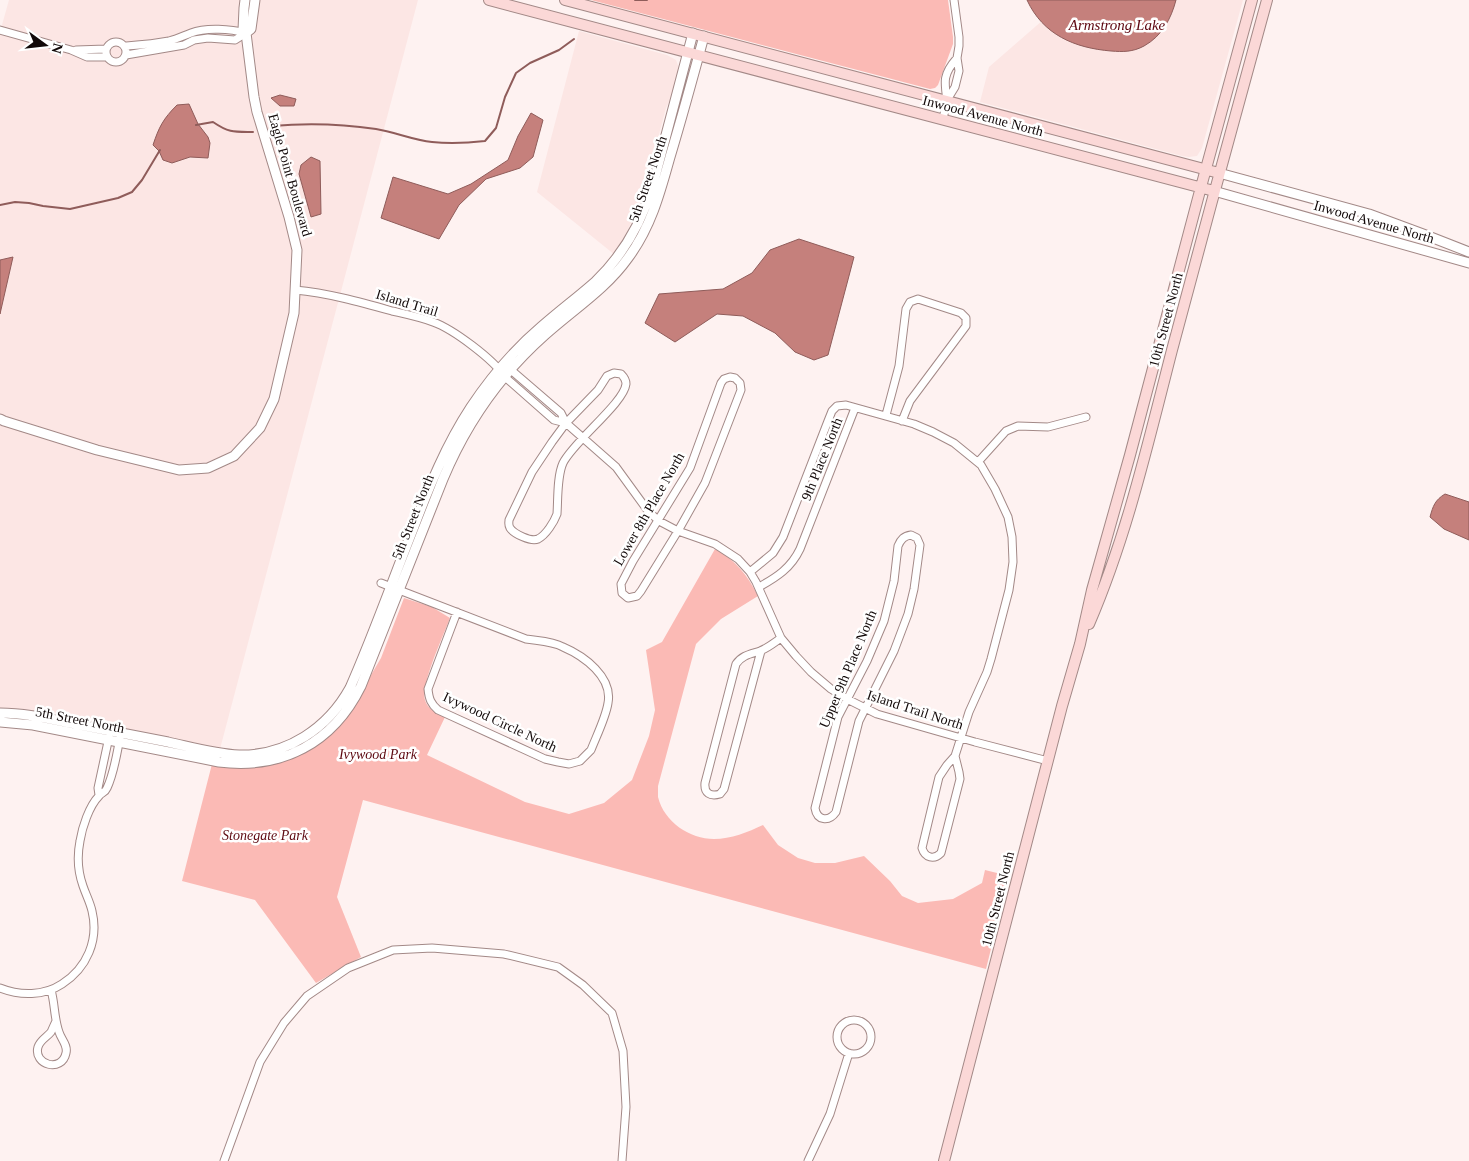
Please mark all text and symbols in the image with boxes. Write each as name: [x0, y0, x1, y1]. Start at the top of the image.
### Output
water label: Armstrong Lake: [1068, 17, 1166, 33]
north arrow: [20, 20, 70, 70]
text: N: [49, 41, 66, 55]
street label: Inwood Avenue North: [921, 93, 1045, 139]
street label: Eagle Point Boulevard: [265, 112, 315, 238]
street label: 5th Street North: [626, 134, 670, 224]
street label: Inwood Avenue North: [1312, 198, 1436, 246]
street label: 10th Street North: [1146, 271, 1186, 369]
street label: Island Trail: [374, 286, 440, 320]
street label: 9th Place North: [799, 415, 845, 503]
street label: Lower 8th Place North: [611, 450, 687, 568]
street label: 5th Street North: [389, 472, 437, 562]
street label: Upper 9th Place North: [816, 608, 880, 730]
street label: Island Trail North: [865, 687, 965, 733]
street label: Ivywood Circle North: [441, 689, 559, 755]
street label: 5th Street North: [34, 704, 126, 736]
park label: Ivywood Park: [338, 747, 418, 762]
park label: Stonegate Park: [222, 828, 309, 843]
street label: 10th Street North: [979, 850, 1017, 948]

